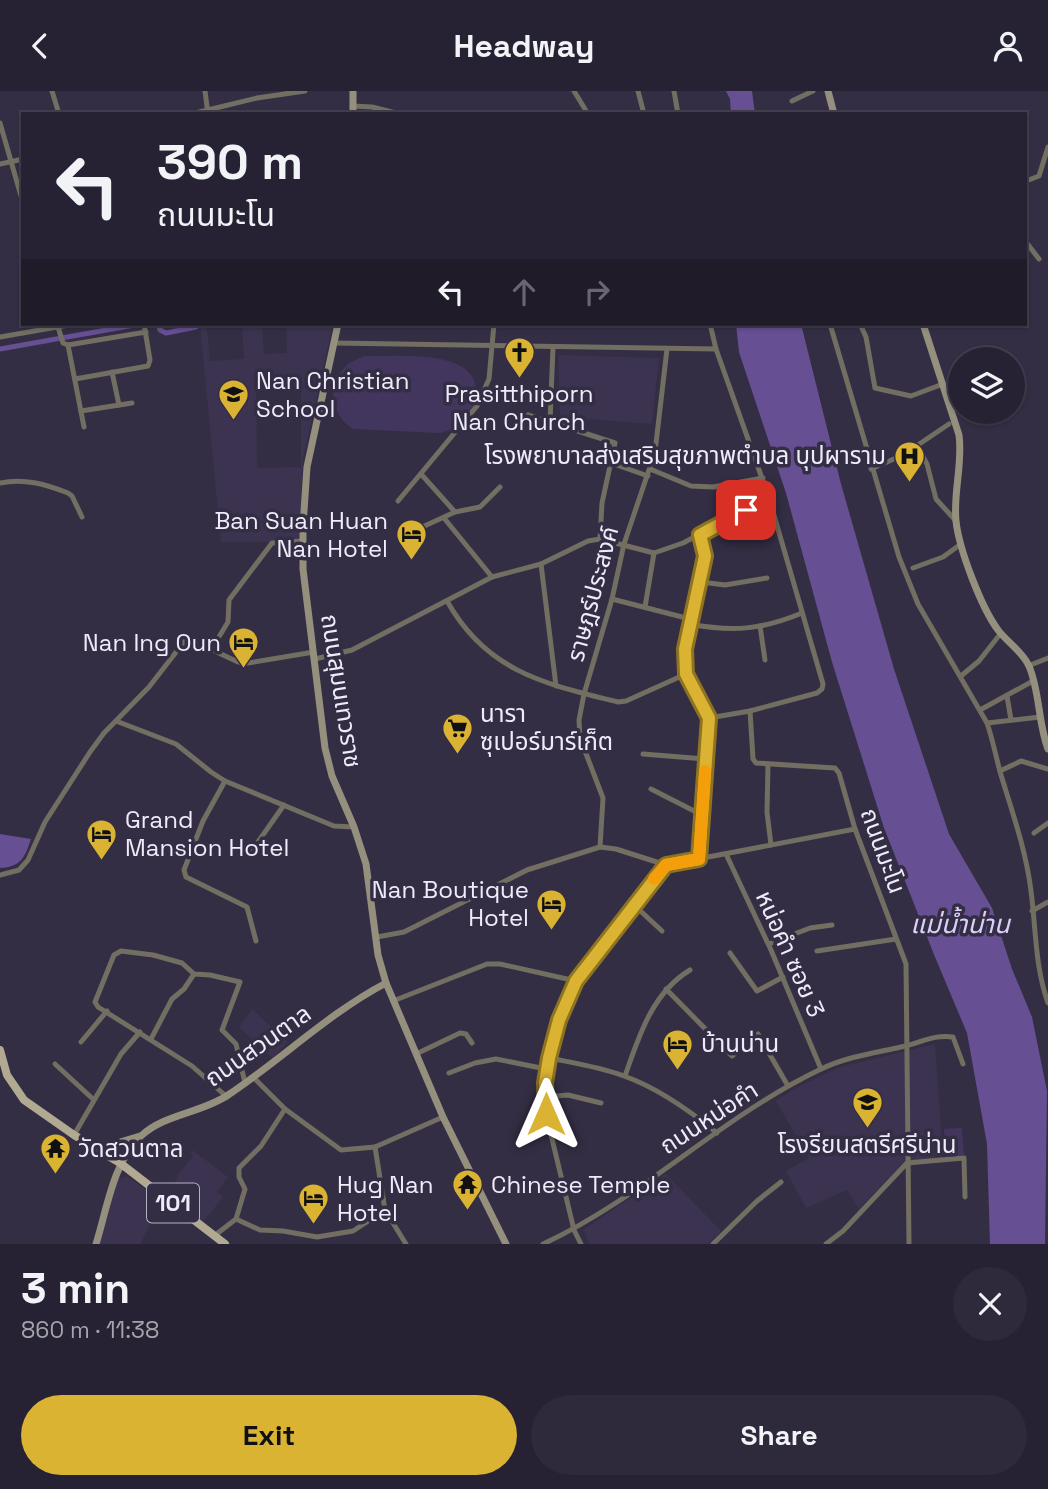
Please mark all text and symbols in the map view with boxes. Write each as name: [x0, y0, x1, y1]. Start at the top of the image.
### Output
text: Headway: [454, 26, 594, 66]
icon: back: [21, 27, 59, 65]
icon: person: [989, 27, 1027, 65]
text: 390 m: [157, 131, 303, 193]
icon: left: [42, 140, 133, 231]
text: ถนนมะโน: [157, 195, 275, 235]
icon: left: [432, 273, 470, 311]
icon: ahead: [505, 273, 543, 311]
icon: right: [578, 273, 616, 311]
church icon: Prasitthiporn Nan Church: [502, 335, 536, 379]
map controls: [948, 347, 1025, 424]
button: layers: [948, 347, 1025, 424]
place label: Nan Christian School: [256, 365, 409, 424]
school or university icon: Nan Christian School: [216, 378, 250, 422]
place label: Prasitthiporn Nan Church: [445, 378, 593, 437]
hospital icon: โรงพยาบาลส่งเสริมสุขภาพตำบล บุปผาราม: [892, 439, 926, 483]
place label: โรงพยาบาลส่งเสริมสุขภาพตำบล บุปผาราม: [484, 440, 886, 471]
pin: [716, 480, 776, 540]
icon: arrive: [727, 491, 765, 529]
place label: Ban Suan Huan Nan Hotel: [214, 505, 388, 564]
hotel icon: Ban Suan Huan Nan Hotel: [394, 518, 428, 562]
street label: ราษฎร์ประสงค์: [560, 523, 625, 665]
street label: ถนนสุมนเทวราช: [314, 612, 369, 770]
hotel icon: Nan Ing Oun: [227, 626, 261, 670]
place label: Nan Ing Oun: [83, 627, 221, 658]
place label: นารา ซุเปอร์มาร์เก็ต: [480, 698, 613, 757]
supermarket icon: นารา ซุเปอร์มาร์เก็ต: [440, 711, 474, 755]
place label: Grand Mansion Hotel: [125, 804, 289, 863]
street label: ถนนมะโน: [854, 804, 913, 898]
hotel icon: Grand Mansion Hotel: [85, 817, 119, 861]
place label: Nan Boutique Hotel: [372, 874, 529, 933]
street label: หน่อคำ ซอย 3: [749, 886, 832, 1022]
hotel icon: Nan Boutique Hotel: [535, 887, 569, 931]
water label: แม่น้ำน่าน: [910, 906, 1012, 941]
street label: ถนนสวนตาล: [199, 998, 317, 1094]
hotel icon: บ้านน่าน: [661, 1027, 695, 1071]
place label: บ้านน่าน: [701, 1028, 779, 1059]
street label: ถนนหน่อคำ: [654, 1074, 764, 1161]
position arrow: [509, 1077, 583, 1151]
school or university icon: โรงรียนสตรีศรีน่าน: [850, 1086, 884, 1130]
place label: โรงรียนสตรีศรีน่าน: [777, 1129, 957, 1160]
temple icon: วัดสวนตาล: [38, 1132, 72, 1176]
place label: วัดสวนตาล: [78, 1133, 184, 1164]
temple icon: Chinese Temple: [451, 1168, 485, 1212]
place label: Hug Nan Hotel: [337, 1169, 433, 1228]
place label: Chinese Temple: [491, 1169, 670, 1200]
hotel icon: Hug Nan Hotel: [297, 1182, 331, 1226]
road number: 101: [147, 1183, 199, 1223]
text: 3 min: [21, 1262, 130, 1315]
button: close: [953, 1267, 1027, 1341]
text: 860 m · 11:38: [21, 1315, 159, 1345]
button: Exit: [21, 1395, 517, 1475]
button: Share: [531, 1395, 1027, 1475]

